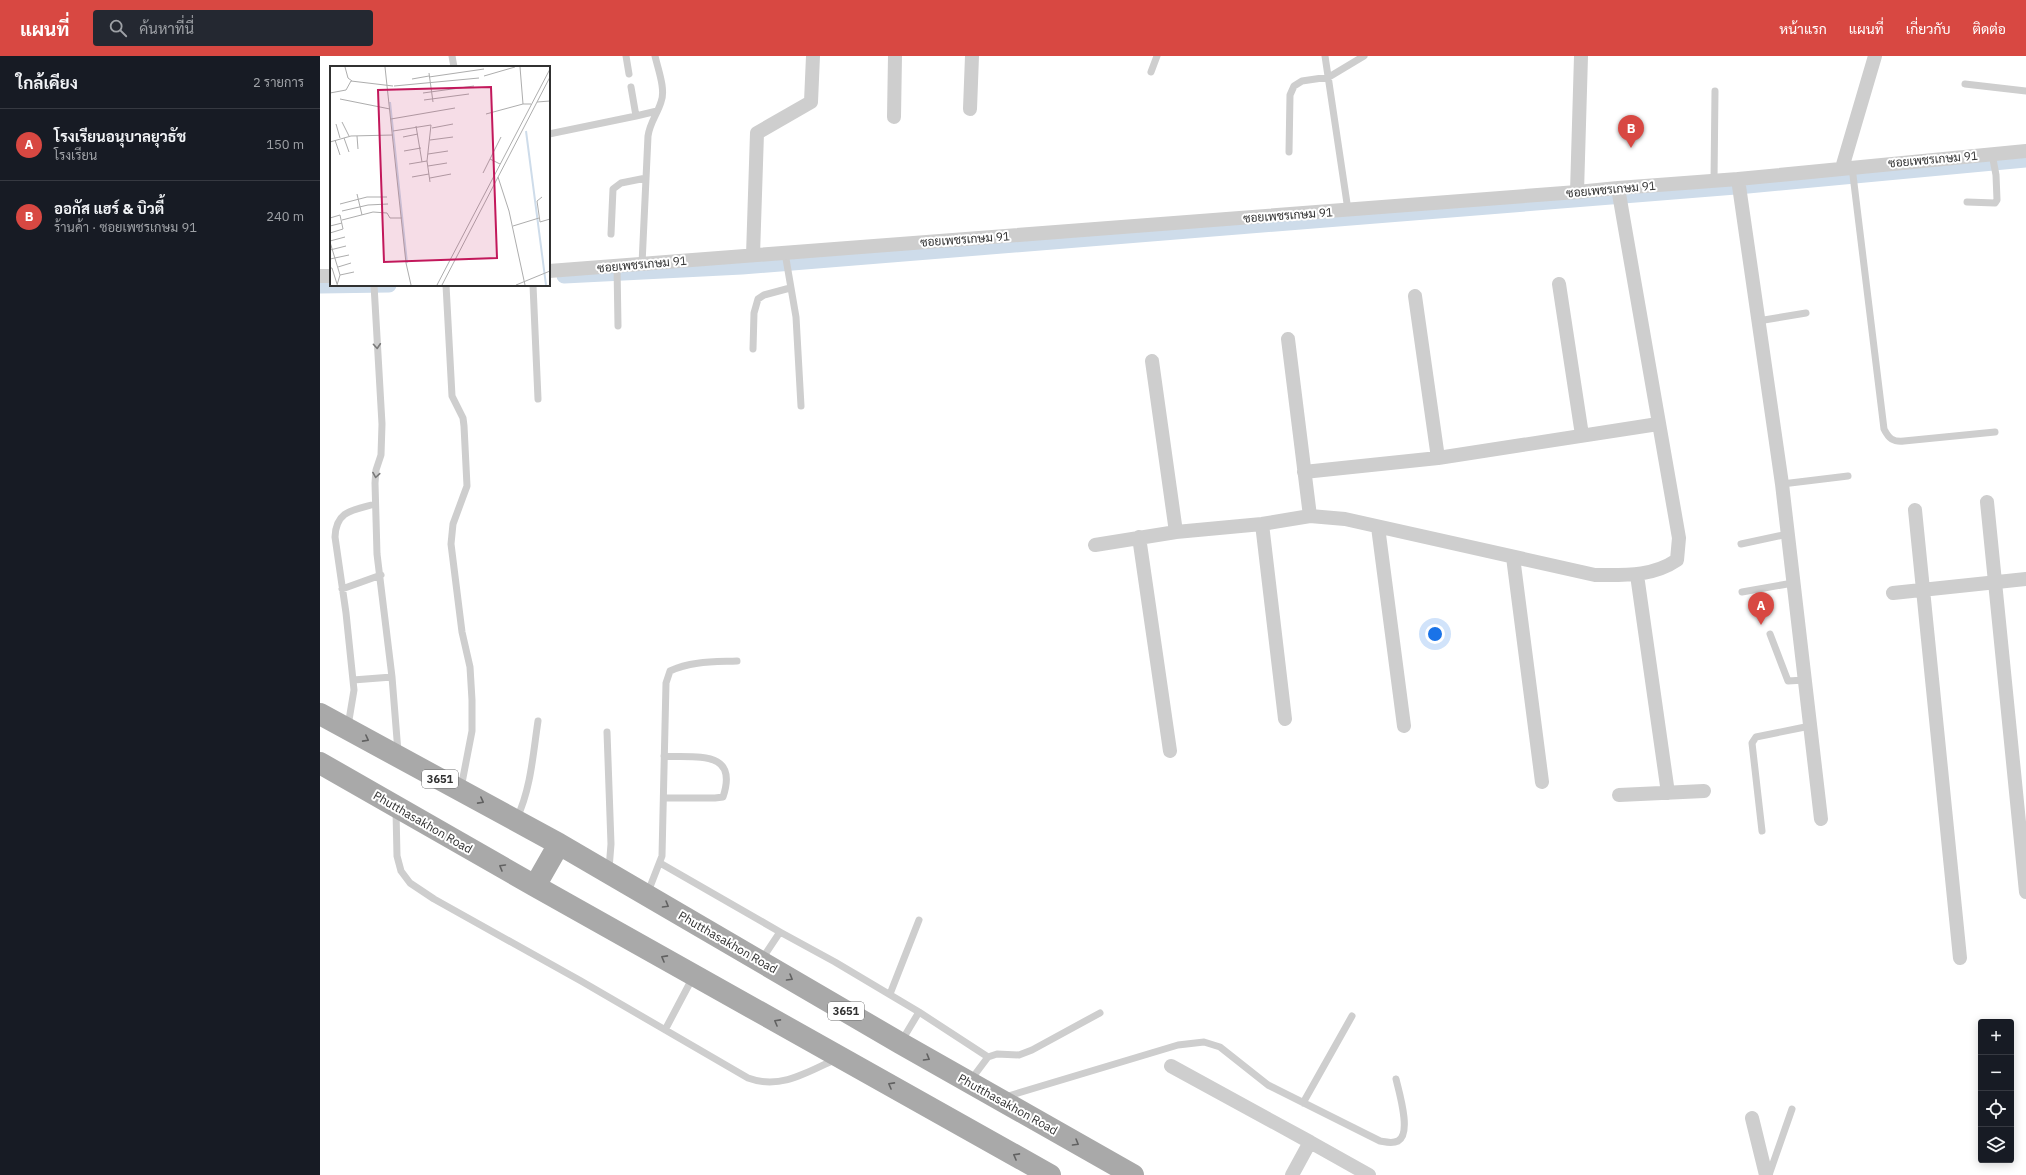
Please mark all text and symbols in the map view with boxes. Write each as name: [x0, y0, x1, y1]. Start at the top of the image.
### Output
search box: [93, 10, 373, 46]
text: แผนที่: [20, 17, 69, 41]
icon: search: [107, 17, 129, 39]
text: ค้นหาที่นี่: [139, 19, 194, 38]
text: หน้าแรก: [1779, 20, 1827, 38]
text: แผนที่: [1849, 20, 1884, 38]
text: เกี่ยวกับ: [1906, 20, 1950, 38]
text: ติดต่อ: [1972, 20, 2006, 38]
inset map: [330, 66, 550, 286]
text: ใกล้เคียง: [16, 72, 78, 94]
text: 2 รายการ: [253, 74, 304, 91]
pin: B: [1618, 115, 1644, 148]
text: โรงเรียนอนุบาลยุวธัช: [54, 127, 186, 146]
text: A: [25, 136, 33, 153]
text: 150 m: [266, 136, 304, 153]
text: โรงเรียน: [54, 147, 97, 164]
street label: ซอยเพชรเกษม 91: [1887, 148, 1979, 170]
street label: ซอยเพชรเกษม 91: [1565, 178, 1657, 200]
text: ออกัส แฮร์ & บิวตี้: [54, 199, 164, 218]
street label: ซอยเพชรเกษม 91: [1243, 204, 1333, 226]
text: B: [25, 208, 33, 225]
text: 240 m: [266, 208, 304, 225]
text: ร้านค้า · ซอยเพชรเกษม 91: [54, 219, 197, 236]
street label: ซอยเพชรเกษม 91: [920, 228, 1010, 250]
street label: ซอยเพชรเกษม 91: [596, 253, 688, 275]
one-way arrow: [372, 343, 381, 349]
one-way arrow: [372, 472, 381, 478]
pin: A: [1748, 592, 1774, 625]
your location: [1425, 624, 1445, 644]
one-way arrow: [362, 735, 370, 742]
road number: 3651: [422, 770, 458, 788]
street label: Phutthasakhon Road: [371, 788, 475, 856]
one-way arrow: [477, 797, 484, 804]
one-way arrow: [499, 864, 506, 871]
one-way arrow: [662, 901, 669, 908]
street label: Phutthasakhon Road: [676, 908, 780, 976]
one-way arrow: [661, 956, 668, 963]
one-way arrow: [786, 974, 793, 981]
road number: 3651: [828, 1002, 864, 1020]
one-way arrow: [774, 1019, 781, 1027]
map controls: [1978, 1019, 2014, 1163]
button: +: [1978, 1019, 2014, 1055]
one-way arrow: [923, 1053, 930, 1060]
button: −: [1978, 1055, 2014, 1091]
street label: Phutthasakhon Road: [955, 1070, 1061, 1138]
one-way arrow: [888, 1083, 895, 1090]
button: locate: [1978, 1091, 2014, 1127]
button: layers: [1978, 1127, 2014, 1163]
one-way arrow: [1072, 1138, 1079, 1145]
one-way arrow: [1013, 1153, 1020, 1160]

